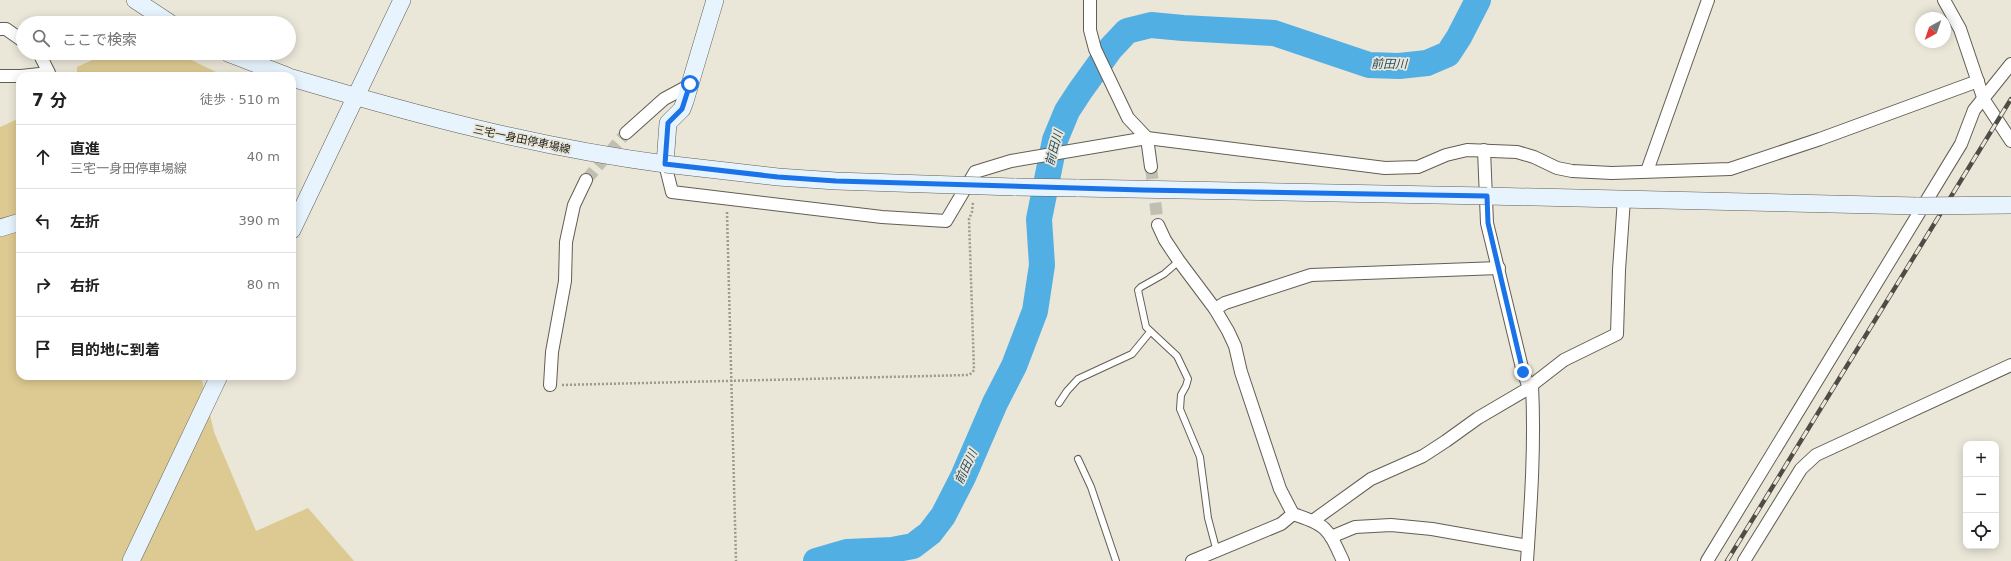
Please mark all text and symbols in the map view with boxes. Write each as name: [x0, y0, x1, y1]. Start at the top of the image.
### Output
north arrow: [1915, 12, 1951, 48]
search box: [16, 16, 296, 60]
icon: search: [30, 27, 52, 49]
text: ここで検索: [62, 31, 137, 49]
water label: 前田川: [1371, 57, 1409, 71]
route start: [681, 75, 699, 93]
text: 7 分: [32, 90, 67, 110]
text: 徒歩 · 510 m: [200, 92, 280, 107]
street label: 三宅一身田停車場線: [472, 123, 572, 156]
water label: 前田川: [1043, 127, 1066, 167]
text: 直進: [70, 140, 100, 158]
icon: ahead: [32, 146, 54, 168]
text: 40 m: [247, 149, 280, 164]
text: 三宅一身田停車場線: [70, 161, 187, 176]
icon: left: [32, 210, 54, 232]
text: 左折: [70, 213, 100, 231]
text: 390 m: [238, 213, 280, 228]
icon: right: [32, 274, 54, 296]
text: 右折: [70, 277, 100, 295]
text: 80 m: [247, 277, 280, 292]
icon: arrive: [32, 338, 54, 360]
text: 目的地に到着: [70, 341, 160, 359]
route end: [1514, 363, 1532, 381]
map controls: [1963, 441, 1999, 549]
button: +: [1963, 441, 1999, 477]
water label: 前田川: [952, 446, 981, 486]
button: −: [1963, 477, 1999, 513]
button: locate: [1963, 513, 1999, 549]

